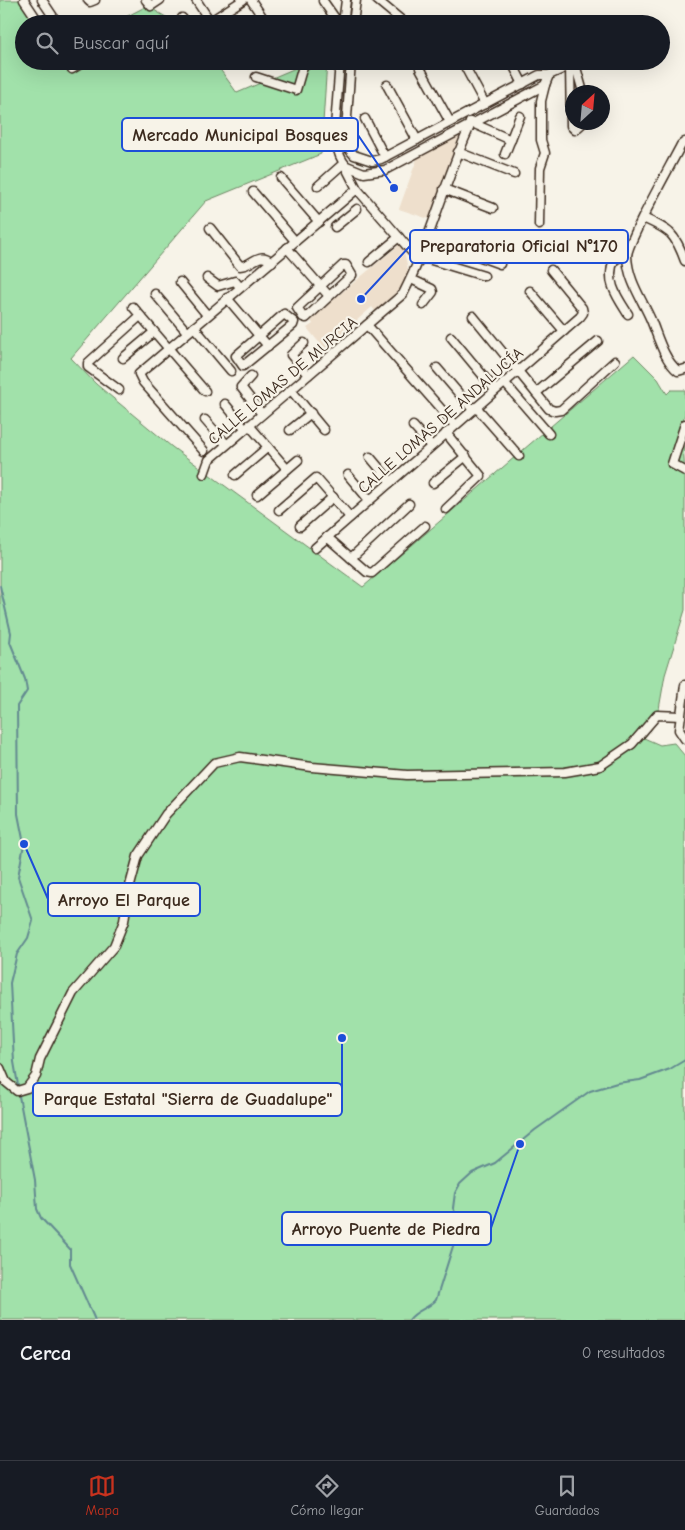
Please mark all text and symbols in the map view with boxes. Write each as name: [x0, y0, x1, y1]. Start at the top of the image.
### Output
search box: [15, 15, 670, 70]
icon: search: [33, 29, 61, 57]
text: Buscar aquí: [73, 32, 169, 54]
north arrow: [565, 85, 610, 130]
callout: Mercado Municipal Bosques: [122, 118, 358, 151]
text: Mercado Municipal Bosques: [132, 125, 348, 146]
callout: Preparatoria Oficial N°170: [410, 230, 628, 263]
text: Preparatoria Oficial N°170: [420, 236, 618, 257]
street label: CALLE LOMAS DE MURCIA: [204, 313, 361, 448]
street label: CALLE LOMAS DE ANDALUCÍA: [354, 343, 527, 497]
callout: Arroyo El Parque: [48, 883, 200, 916]
text: Arroyo El Parque: [58, 890, 190, 911]
callout: Parque Estatal "Sierra de Guadalupe": [33, 1083, 342, 1116]
text: Parque Estatal "Sierra de Guadalupe": [44, 1089, 332, 1110]
callout: Arroyo Puente de Piedra: [282, 1212, 491, 1245]
text: Arroyo Puente de Piedra: [292, 1219, 480, 1240]
text: Cerca: [20, 1341, 71, 1365]
text: 0 resultados: [582, 1344, 665, 1362]
tab: Mapa: [86, 1472, 119, 1519]
tab: Cómo llegar: [290, 1472, 363, 1519]
tab: Guardados: [535, 1472, 599, 1519]

